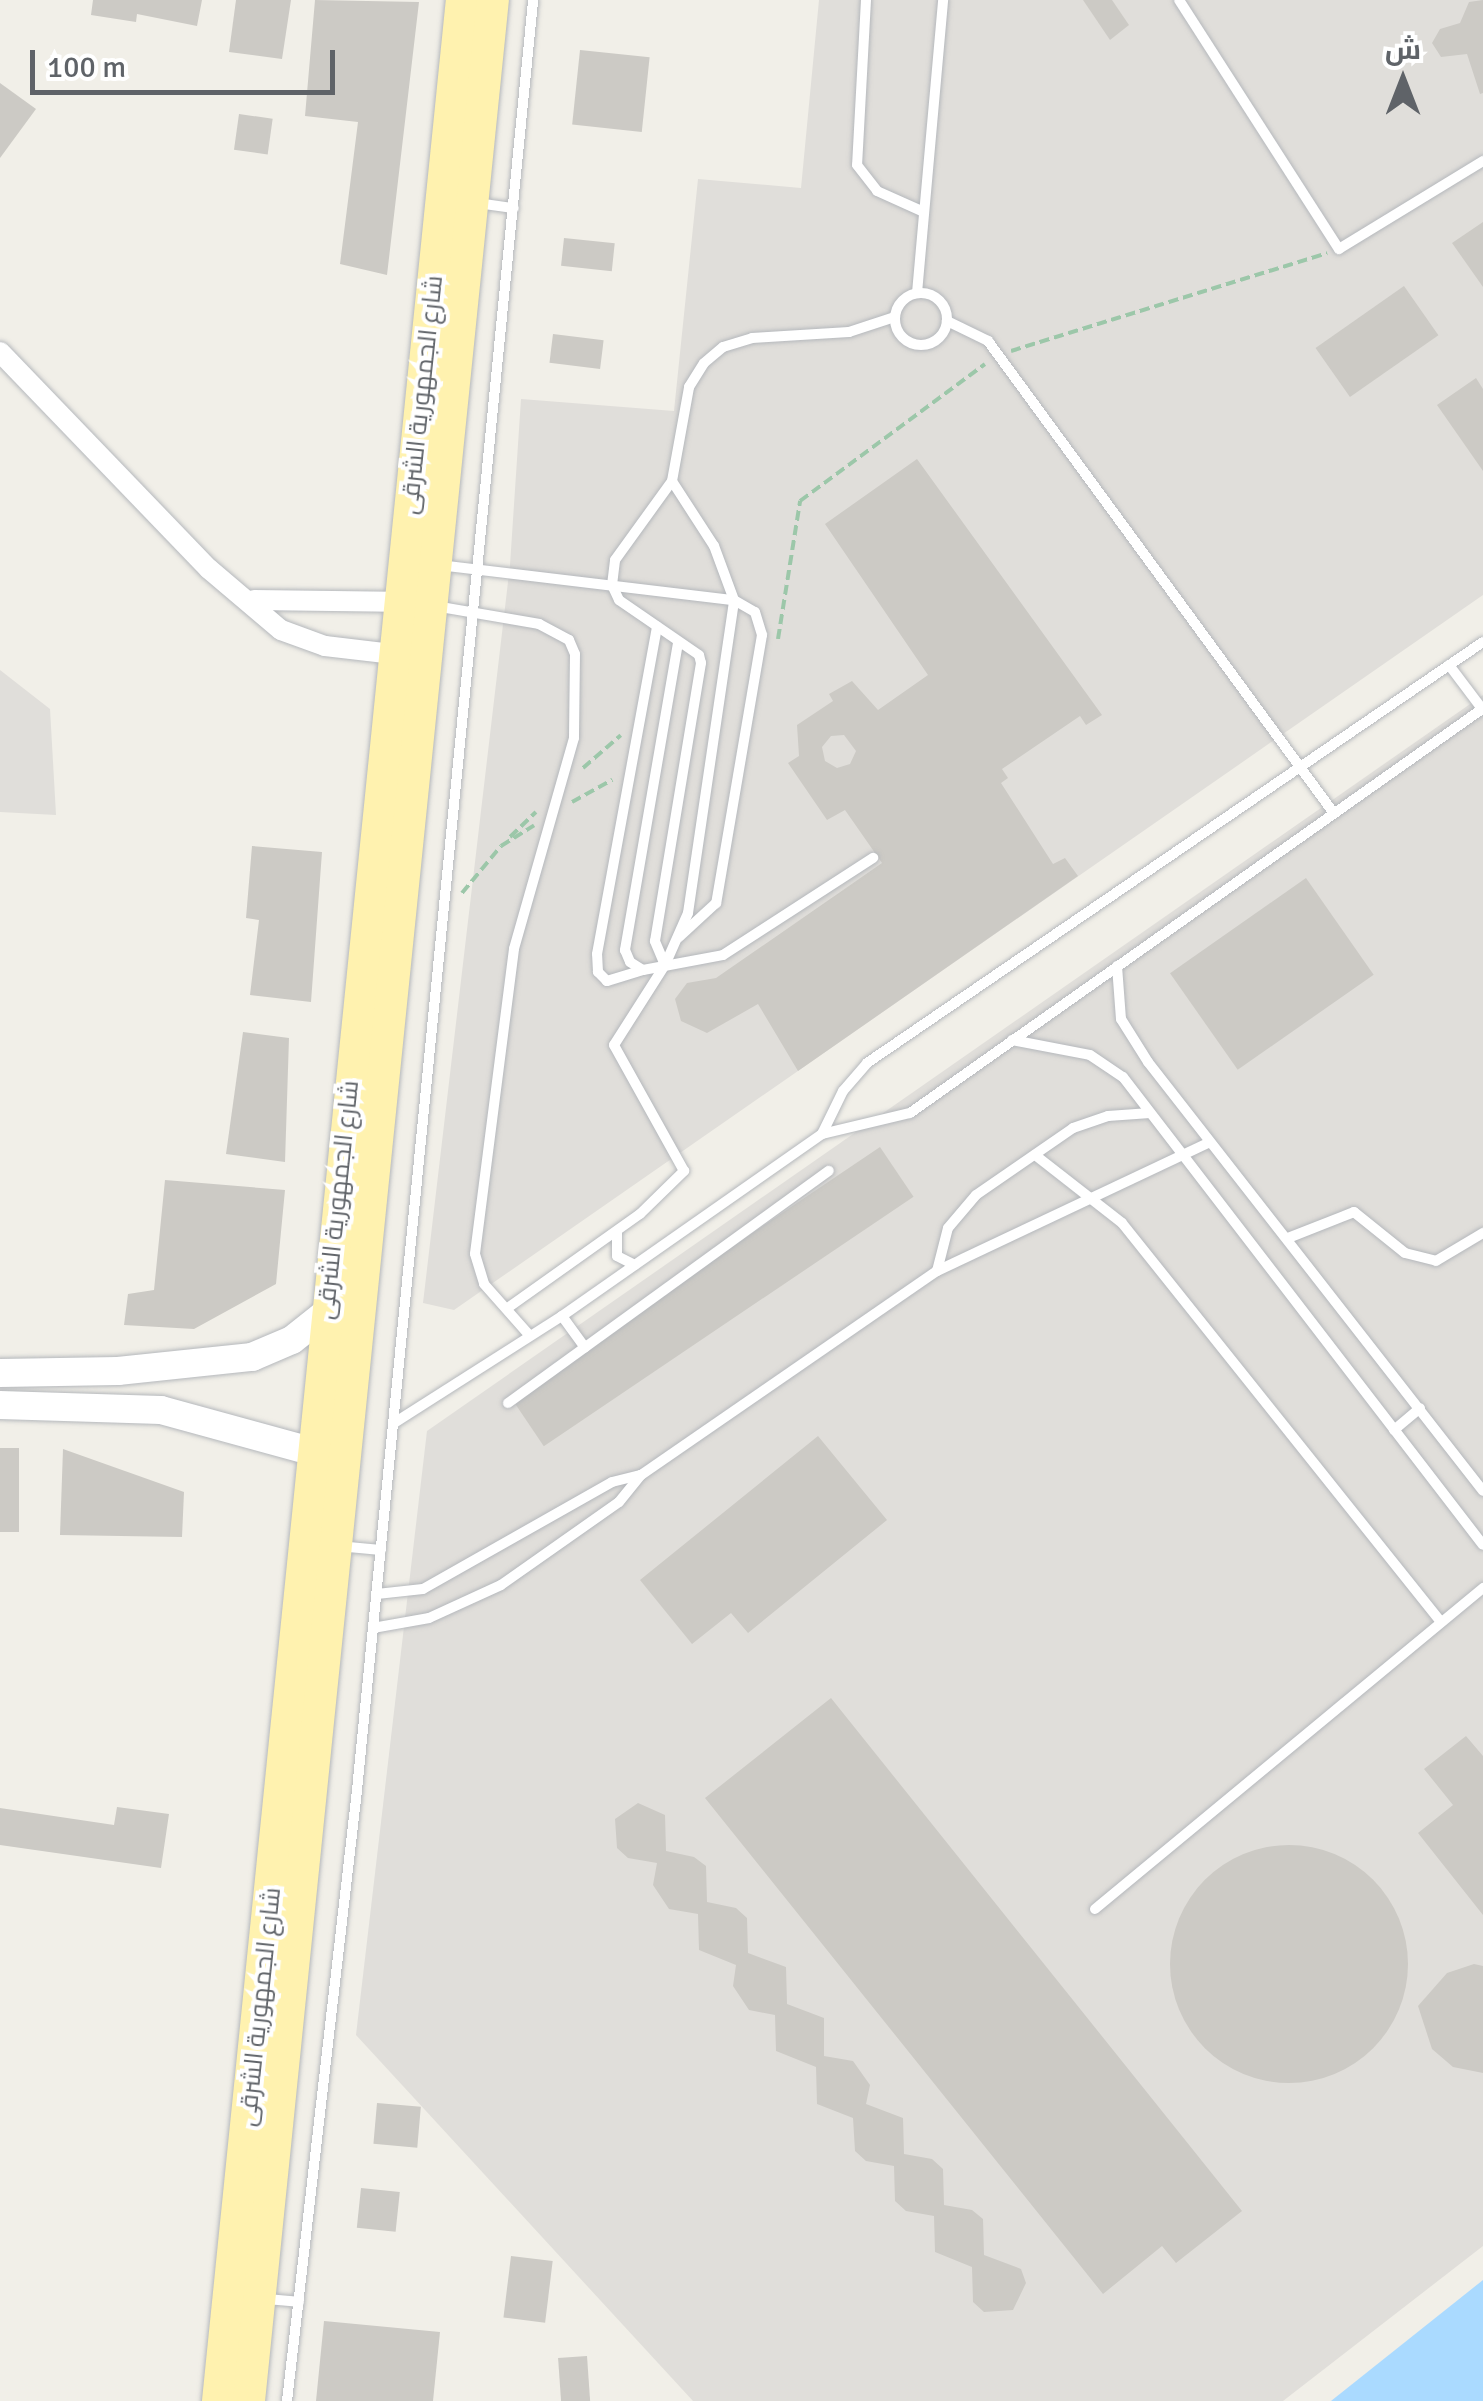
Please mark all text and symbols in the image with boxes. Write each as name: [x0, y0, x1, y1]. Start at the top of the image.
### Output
scale bar: [35, 30, 340, 92]
north arrow: [1353, 30, 1453, 130]
text: ش: [1385, 33, 1421, 67]
text: 100 m: [47, 49, 126, 86]
street label: شارع الجمهورية الشرقى: [395, 274, 449, 516]
street label: شارع الجمهورية الشرقى: [311, 1079, 365, 1321]
street label: شارع الجمهورية الشرقى: [233, 1886, 287, 2128]

